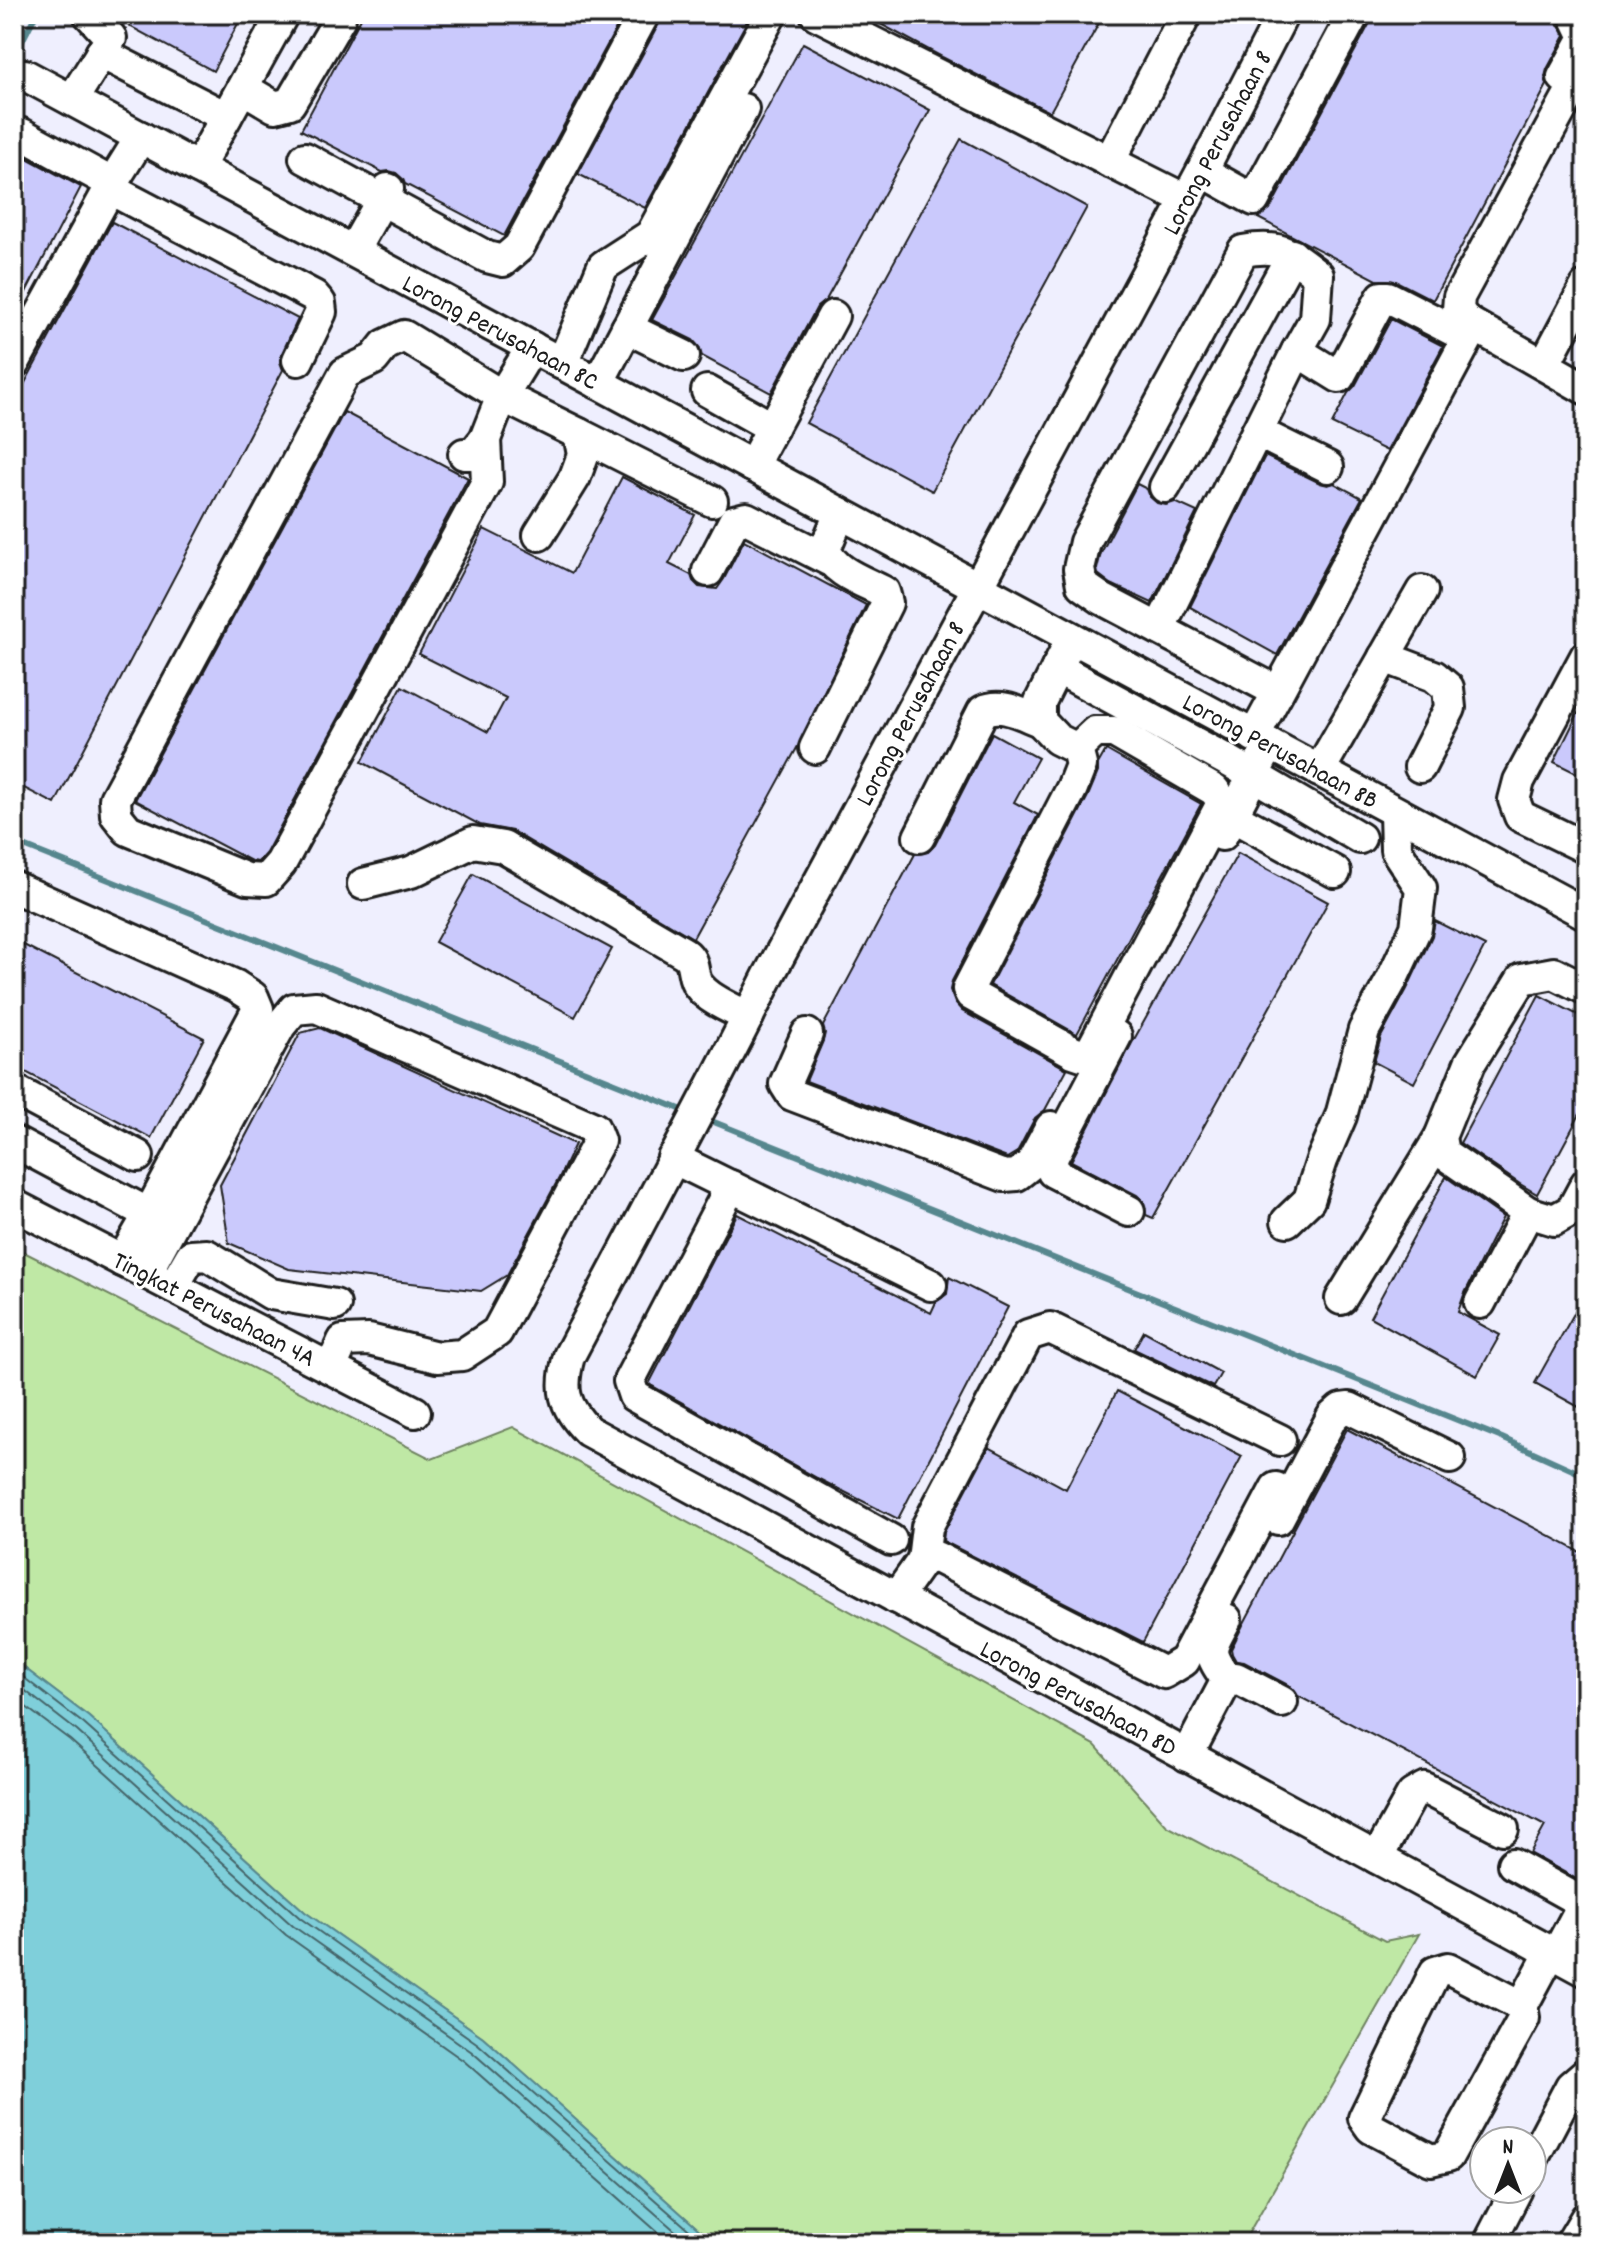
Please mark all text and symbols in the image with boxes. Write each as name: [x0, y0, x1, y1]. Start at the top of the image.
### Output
street label: Lorong Perusahaan 8: [1155, 45, 1283, 243]
street label: Lorong Perusahaan 8C: [395, 267, 604, 402]
street label: Lorong Perusahaan 8: [848, 616, 976, 814]
street label: Lorong Perusahaan 8B: [1175, 686, 1384, 820]
street label: Tingkat Perusahaan 4A: [105, 1244, 321, 1378]
street label: Lorong Perusahaan 8D: [972, 1633, 1182, 1768]
north arrow: [1468, 2125, 1548, 2205]
text: N: [1503, 2133, 1514, 2164]

